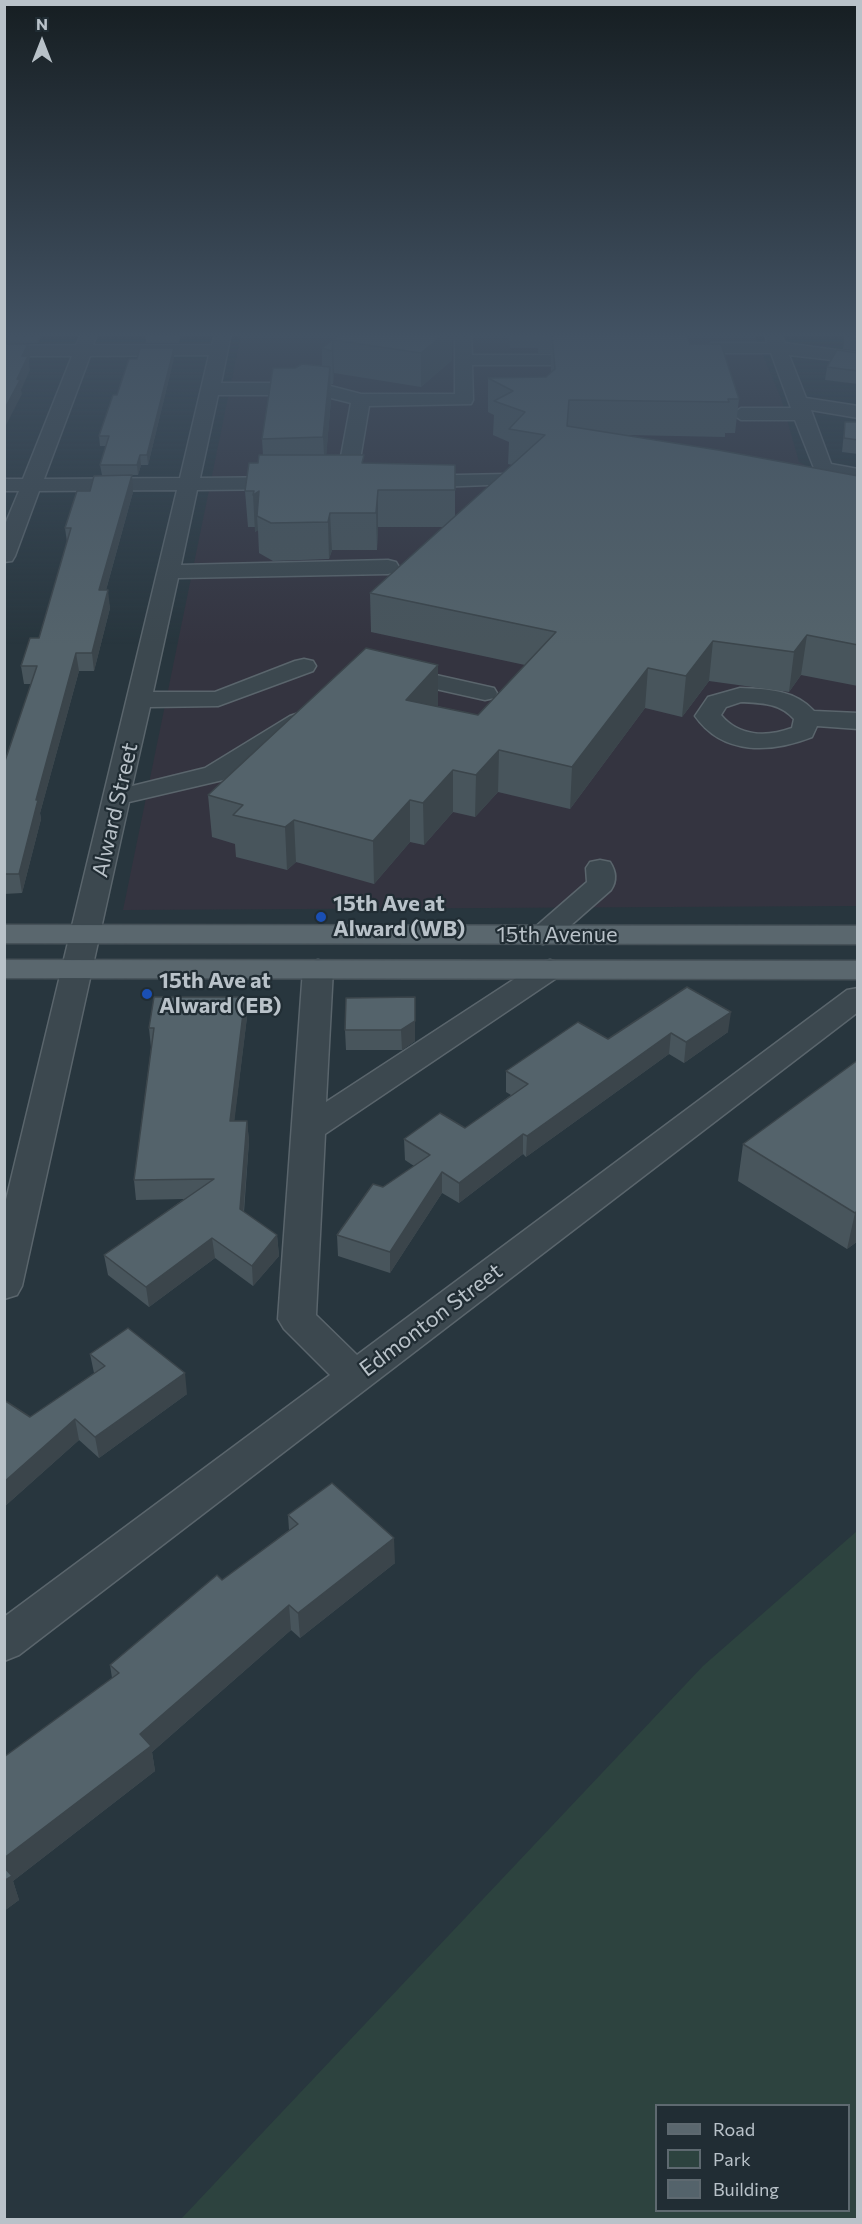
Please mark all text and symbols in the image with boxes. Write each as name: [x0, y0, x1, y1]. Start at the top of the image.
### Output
north arrow: [12, 12, 72, 72]
text: N: [36, 14, 48, 33]
street label: Alward Street: [87, 740, 143, 880]
place label: 15th Ave at Alward (WB): [333, 891, 465, 942]
marker: 15th Ave at Alward (WB): [314, 910, 328, 924]
street label: 15th Avenue: [496, 922, 618, 948]
place label: 15th Ave at Alward (EB): [159, 968, 281, 1020]
marker: 15th Ave at Alward (EB): [140, 987, 154, 1001]
street label: Edmonton Street: [354, 1258, 508, 1382]
legend: [655, 2104, 850, 2212]
text: Road: [713, 2118, 755, 2140]
text: Park: [713, 2148, 751, 2170]
text: Building: [713, 2178, 779, 2200]

